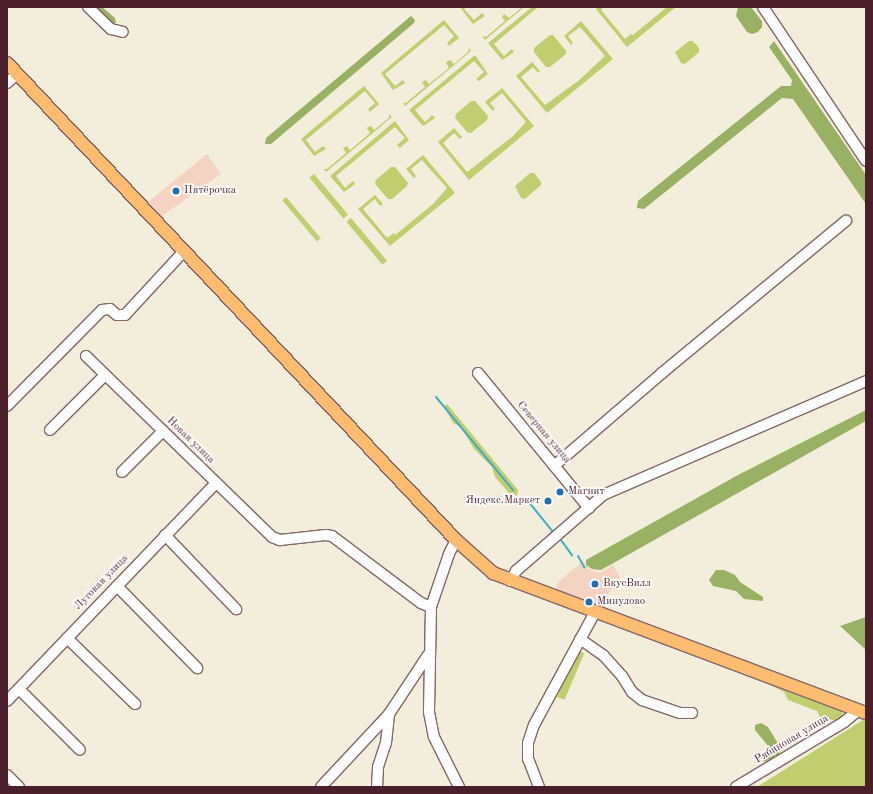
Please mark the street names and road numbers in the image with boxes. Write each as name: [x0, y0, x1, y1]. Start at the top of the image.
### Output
street label: Северная улица: [513, 399, 573, 467]
street label: Новая улица: [163, 415, 217, 467]
street label: Луговая улица: [72, 553, 132, 613]
street label: Рябиновая улица: [753, 713, 831, 767]

